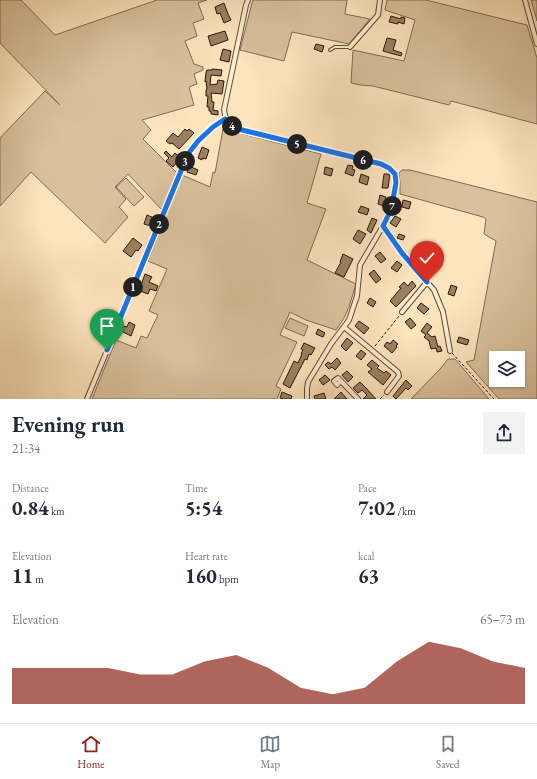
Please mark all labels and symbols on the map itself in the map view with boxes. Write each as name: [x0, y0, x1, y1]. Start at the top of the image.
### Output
pin: 4: [222, 116, 242, 136]
pin: 5: [287, 134, 307, 154]
pin: 6: [353, 150, 373, 170]
pin: 3: [175, 151, 195, 171]
pin: 7: [382, 196, 402, 216]
pin: 2: [149, 214, 169, 234]
pin: [410, 241, 444, 282]
pin: 1: [123, 277, 143, 297]
pin: [90, 309, 124, 350]

